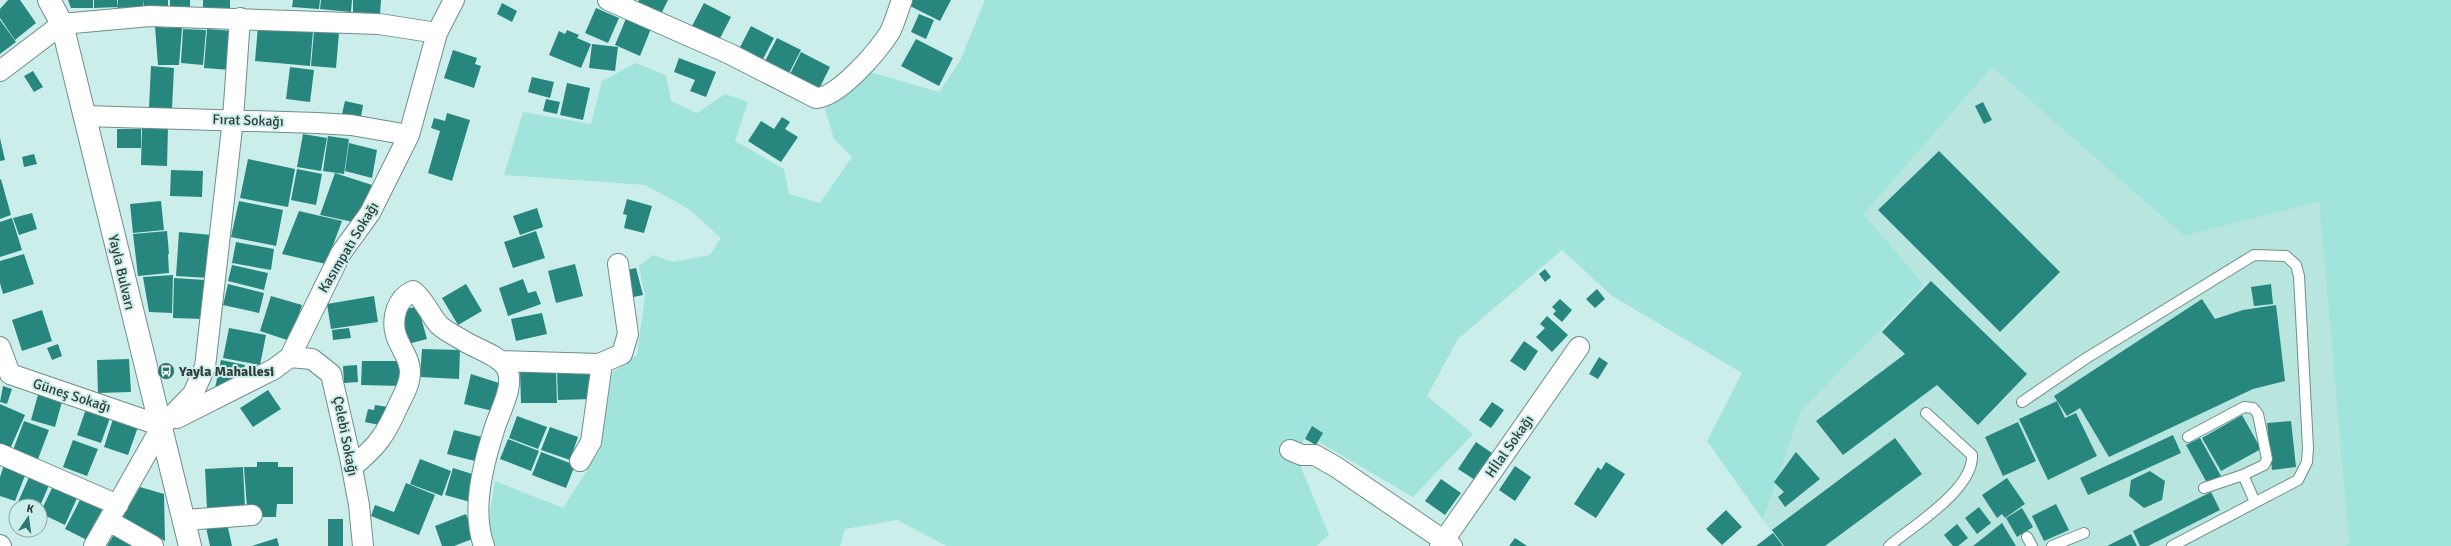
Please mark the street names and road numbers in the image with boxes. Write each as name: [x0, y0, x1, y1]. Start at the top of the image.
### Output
street label: Fırat Sokağı: [212, 111, 284, 130]
street label: Kasımpatı Sokağı: [315, 199, 382, 296]
street label: Yayla Bulvarı: [105, 233, 138, 311]
street label: Güneş Sokağı: [31, 375, 113, 416]
street label: Çelebi Sokağı: [329, 395, 362, 477]
street label: Hİlal Sokağı: [1482, 412, 1537, 481]

